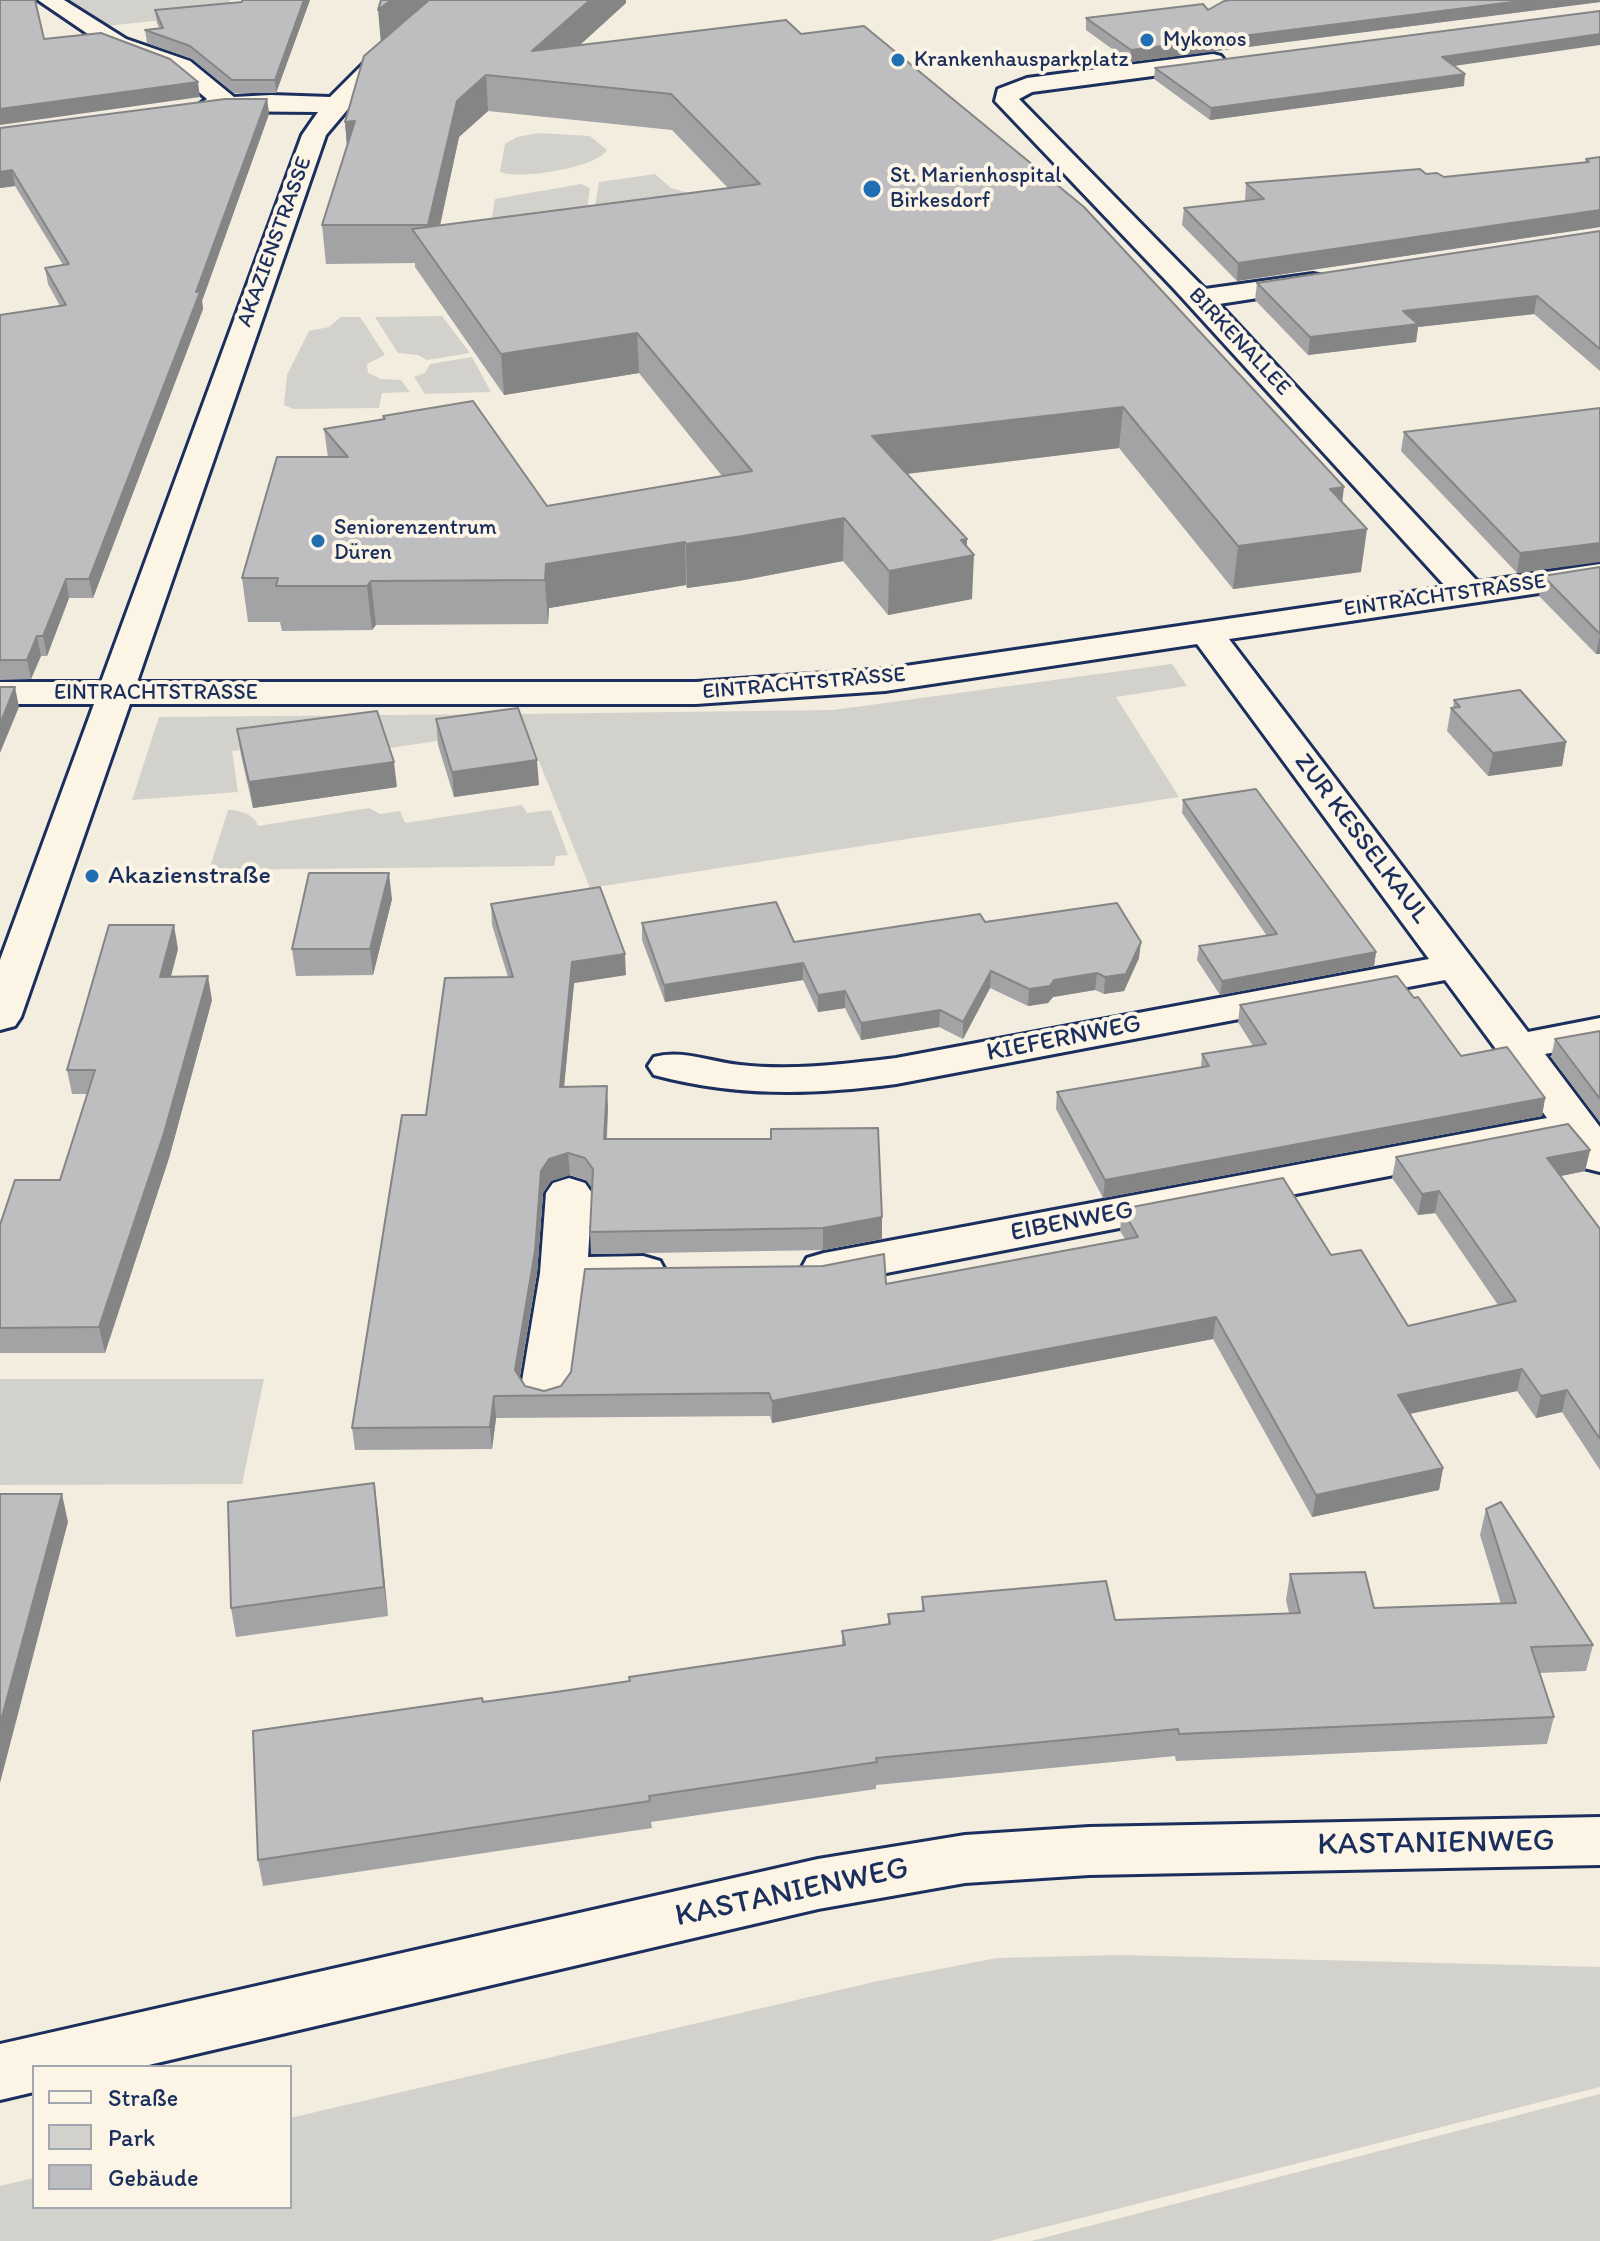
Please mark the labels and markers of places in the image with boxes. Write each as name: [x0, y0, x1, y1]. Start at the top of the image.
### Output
place label: Mykonos: [1163, 27, 1247, 53]
marker: Mykonos: [1138, 31, 1156, 49]
place label: Krankenhausparkplatz: [914, 47, 1129, 73]
marker: Krankenhausparkplatz: [889, 51, 907, 69]
place label: St. Marienhospital Birkesdorf: [890, 163, 1062, 214]
marker: St. Marienhospital Birkesdorf: [861, 178, 883, 200]
place label: Seniorenzentrum Düren: [334, 515, 497, 566]
marker: Seniorenzentrum Düren: [309, 532, 327, 550]
place label: Akazienstraße: [108, 860, 271, 892]
marker: Akazienstraße: [83, 867, 101, 885]

